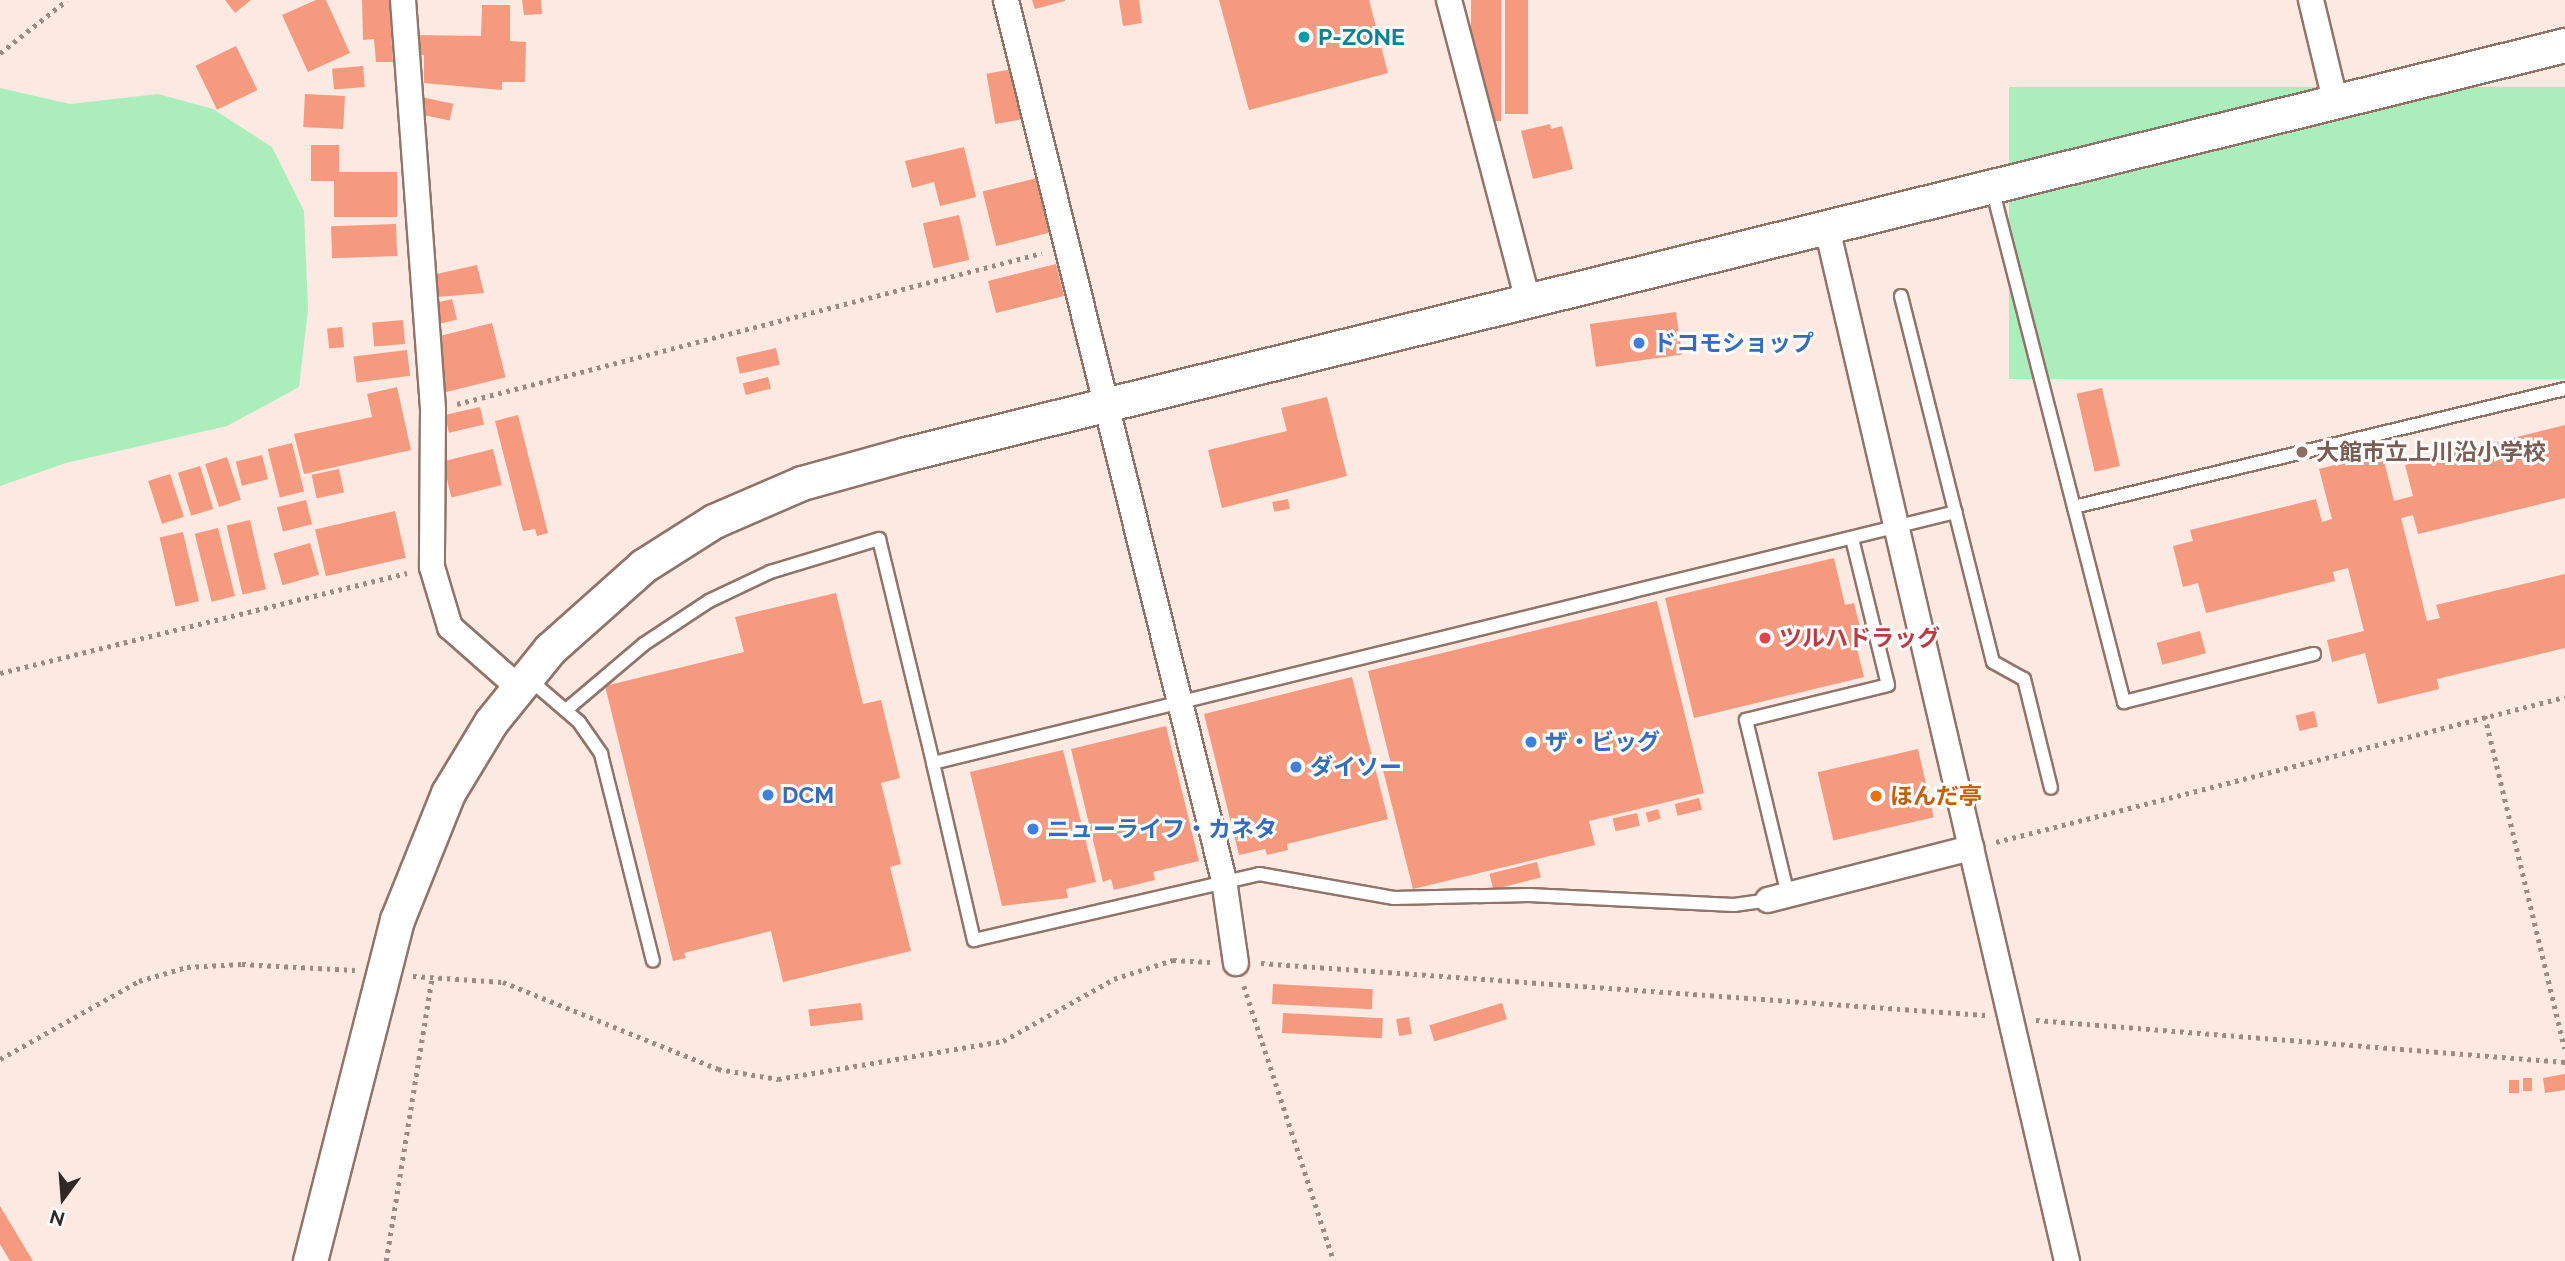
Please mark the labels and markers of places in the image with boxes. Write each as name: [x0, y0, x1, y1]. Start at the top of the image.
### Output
place label: P-ZONE: [1318, 23, 1405, 51]
marker: P-ZONE: [1296, 29, 1312, 45]
place label: ドコモショップ: [1653, 329, 1814, 357]
marker: ドコモショップ: [1631, 335, 1647, 351]
place label: 大館市立上川沿小学校: [2316, 438, 2546, 466]
marker: 大館市立上川沿小学校: [2294, 444, 2310, 460]
place label: ツルハドラッグ: [1779, 624, 1940, 652]
marker: ツルハドラッグ: [1757, 630, 1773, 646]
place label: ザ・ビッグ: [1545, 728, 1660, 756]
marker: ザ・ビッグ: [1523, 734, 1539, 750]
place label: ダイソー: [1310, 753, 1402, 781]
marker: ダイソー: [1288, 759, 1304, 775]
place label: DCM: [782, 781, 834, 809]
place label: ほんだ亭: [1890, 782, 1982, 810]
marker: DCM: [760, 787, 776, 803]
marker: ほんだ亭: [1868, 788, 1884, 804]
place label: ニューライフ・カネタ: [1047, 815, 1277, 843]
marker: ニューライフ・カネタ: [1025, 821, 1041, 837]

